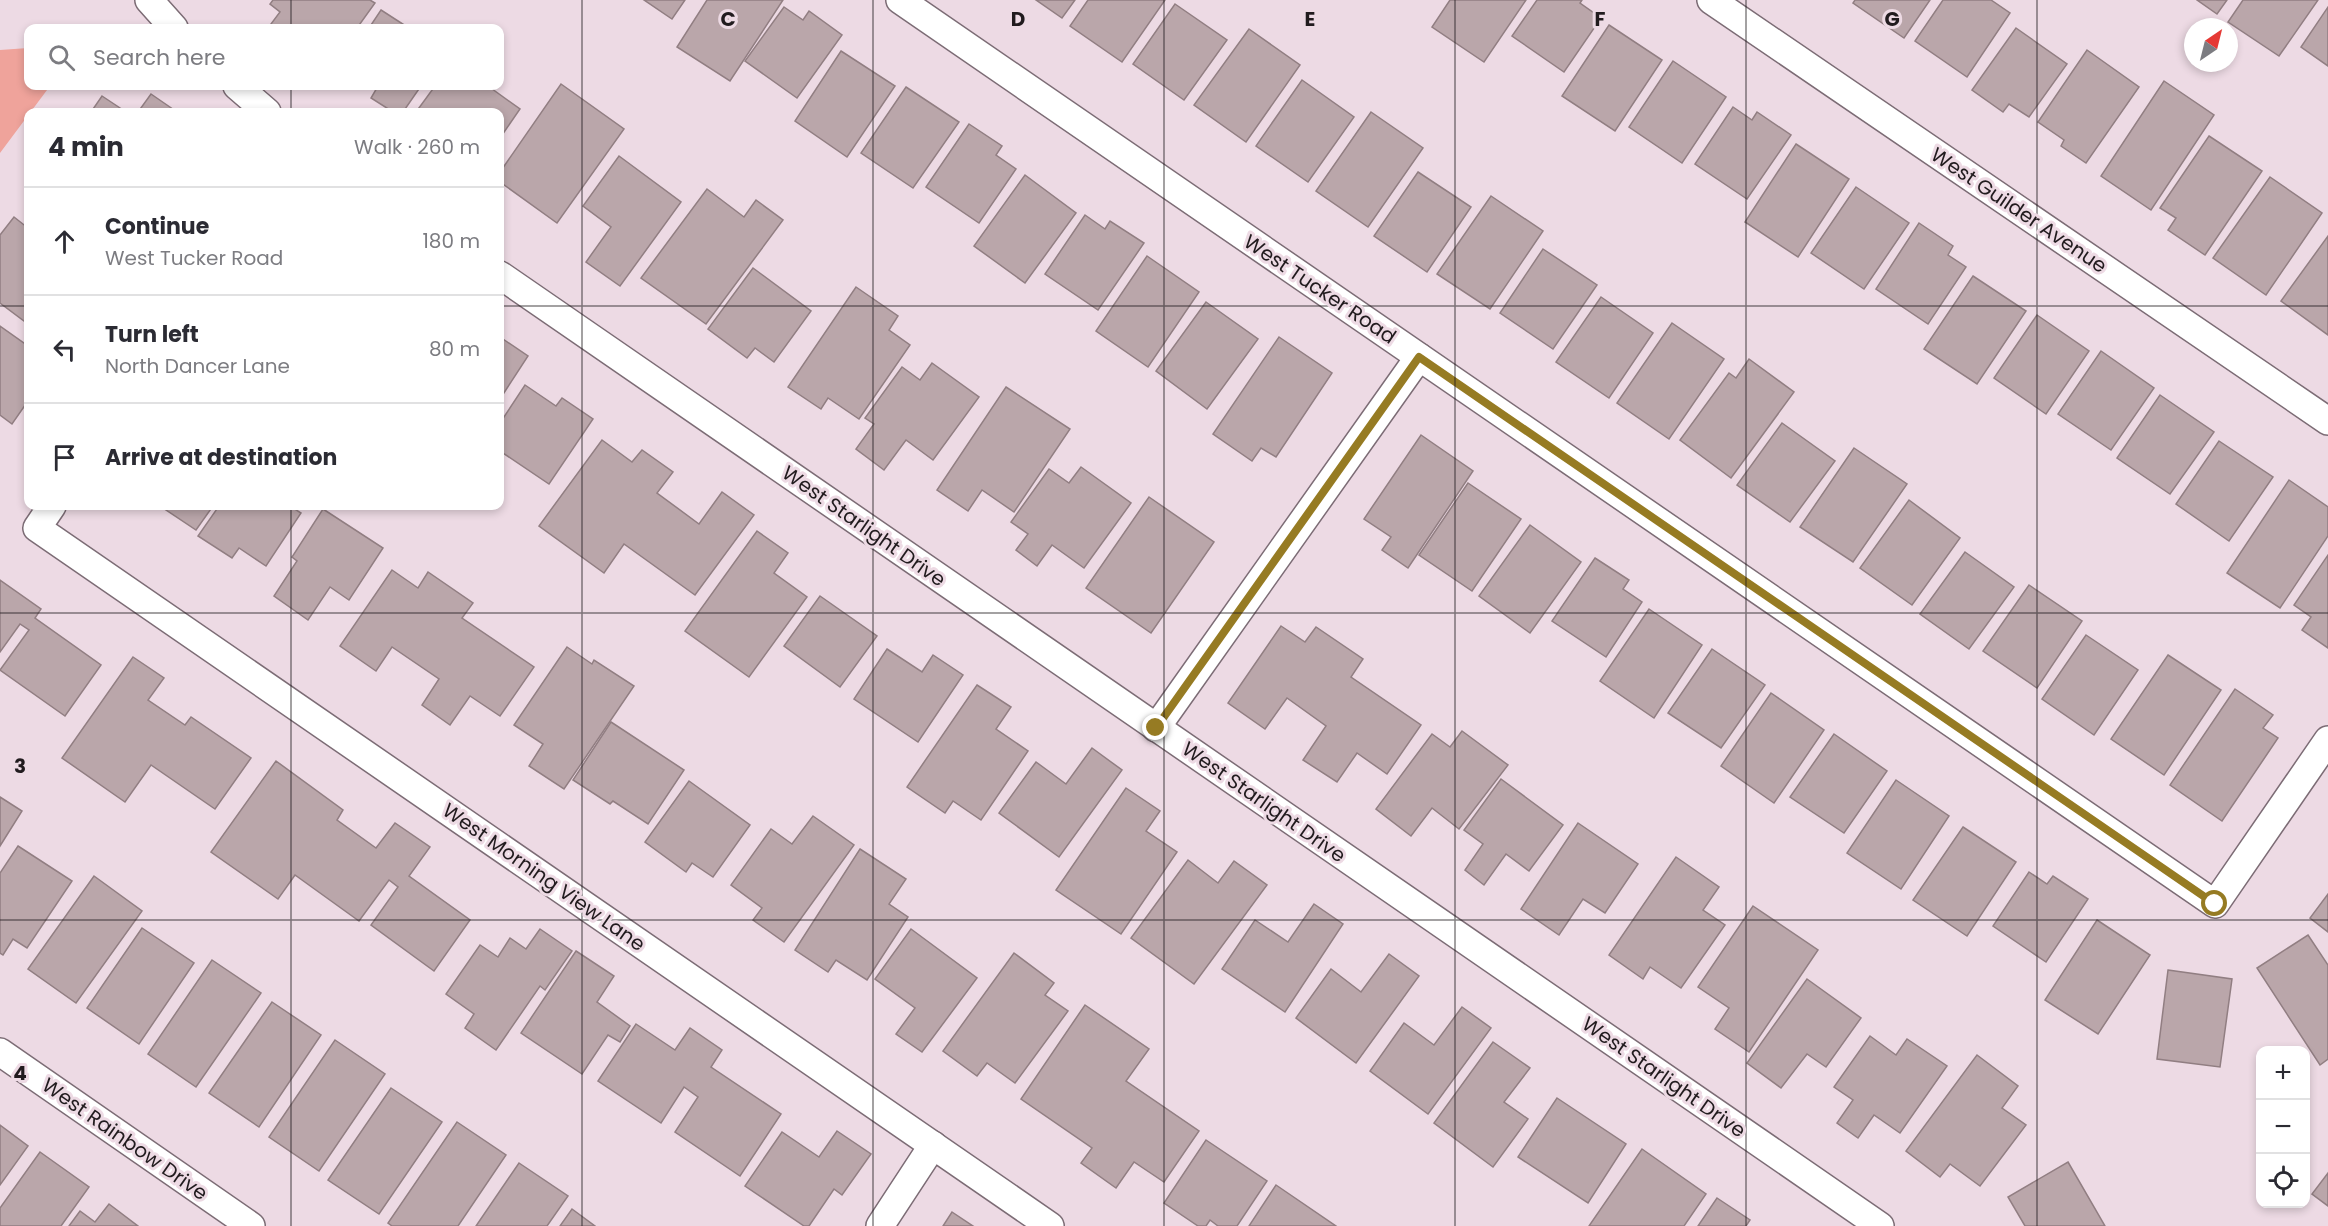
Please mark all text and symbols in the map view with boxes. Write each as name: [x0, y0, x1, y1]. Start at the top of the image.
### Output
text: C: [720, 5, 736, 33]
text: D: [1011, 5, 1025, 33]
text: E: [1305, 5, 1315, 33]
text: F: [1595, 5, 1606, 33]
text: G: [1884, 5, 1900, 33]
north arrow: [2184, 18, 2238, 72]
search box: [24, 24, 504, 90]
icon: search: [45, 41, 78, 74]
text: Search here: [93, 42, 226, 73]
text: 4 min: [48, 129, 124, 165]
text: Walk · 260 m: [354, 133, 480, 161]
street label: West Guilder Avenue: [1925, 141, 2113, 279]
text: Continue: [105, 211, 209, 242]
icon: ahead: [48, 225, 81, 258]
text: 180 m: [422, 227, 480, 255]
street label: West Tucker Road: [1238, 228, 1402, 350]
text: West Tucker Road: [105, 244, 283, 272]
text: Turn left: [105, 319, 199, 350]
icon: left: [48, 333, 81, 366]
text: 80 m: [429, 335, 480, 363]
text: North Dancer Lane: [105, 352, 290, 380]
icon: arrive: [48, 441, 81, 474]
text: Arrive at destination: [105, 442, 337, 473]
street label: West Starlight Drive: [777, 459, 951, 593]
route end: [1142, 714, 1168, 740]
street label: West Starlight Drive: [1177, 735, 1351, 869]
text: 3: [14, 752, 26, 780]
street label: West Morning View Lane: [437, 796, 651, 958]
route start: [2201, 890, 2227, 916]
street label: West Starlight Drive: [1577, 1010, 1751, 1144]
map controls: [2256, 1046, 2310, 1208]
button: +: [2256, 1046, 2310, 1100]
text: 4: [13, 1059, 27, 1087]
street label: West Rainbow Drive: [36, 1071, 214, 1207]
button: −: [2256, 1100, 2310, 1154]
button: locate: [2256, 1154, 2310, 1208]

